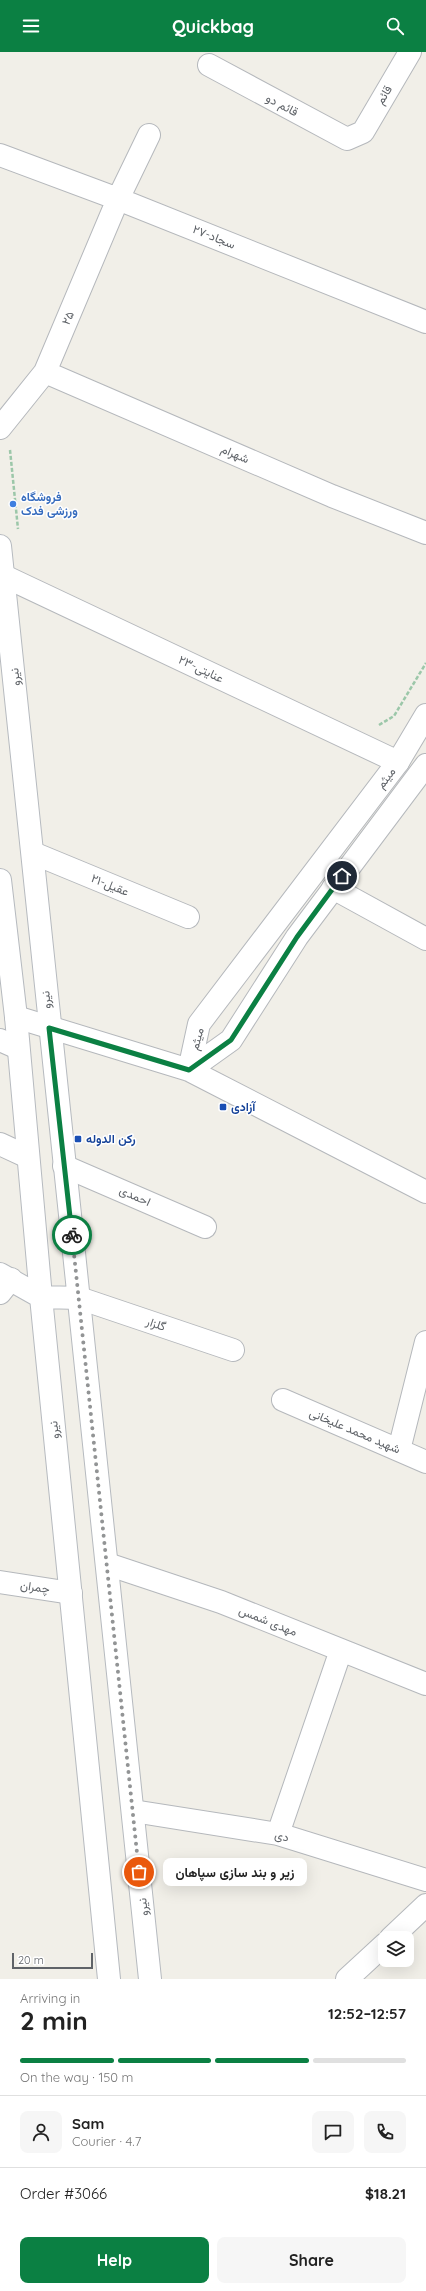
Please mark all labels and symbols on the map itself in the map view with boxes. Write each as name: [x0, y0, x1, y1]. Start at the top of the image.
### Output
street label: قائم: [372, 82, 396, 108]
street label: قائم دو: [263, 90, 301, 120]
street label: ۲۷-سجاد: [191, 221, 238, 252]
street label: ۲۵: [58, 309, 77, 327]
street label: شهرام: [218, 441, 252, 467]
place label: فروشگاه ورزشی فدک: [21, 489, 78, 519]
marker: فروشگاه ورزشی فدک: [8, 499, 18, 509]
street label: ۲۳-عنایتی: [176, 652, 226, 686]
street label: نیرو: [6, 667, 24, 687]
street label: میثم: [373, 764, 399, 792]
pin: [325, 859, 359, 893]
street label: ۲۱-عقیل: [89, 870, 131, 900]
street label: نیرو: [37, 990, 55, 1010]
street label: میثم: [186, 1026, 208, 1052]
place label: آزادی: [231, 1099, 256, 1115]
marker: آزادی: [218, 1102, 228, 1112]
place label: رکن الدوله: [86, 1131, 136, 1147]
marker: رکن الدوله: [73, 1134, 83, 1144]
street label: احمدی: [117, 1182, 153, 1210]
courier: [52, 1215, 92, 1255]
street label: گلزار: [143, 1313, 168, 1335]
street label: شهید محمد علیخانی: [307, 1405, 403, 1457]
street label: نیرو: [45, 1420, 63, 1440]
street label: چمران: [19, 1577, 51, 1597]
street label: مهدی شمس: [236, 1602, 300, 1640]
street label: دی: [273, 1826, 291, 1846]
pin: [122, 1855, 156, 1889]
callout: زیر و بند سازی سپاهان: [163, 1858, 307, 1886]
street label: نیرو: [134, 1897, 152, 1917]
scale bar: [12, 1951, 93, 1970]

